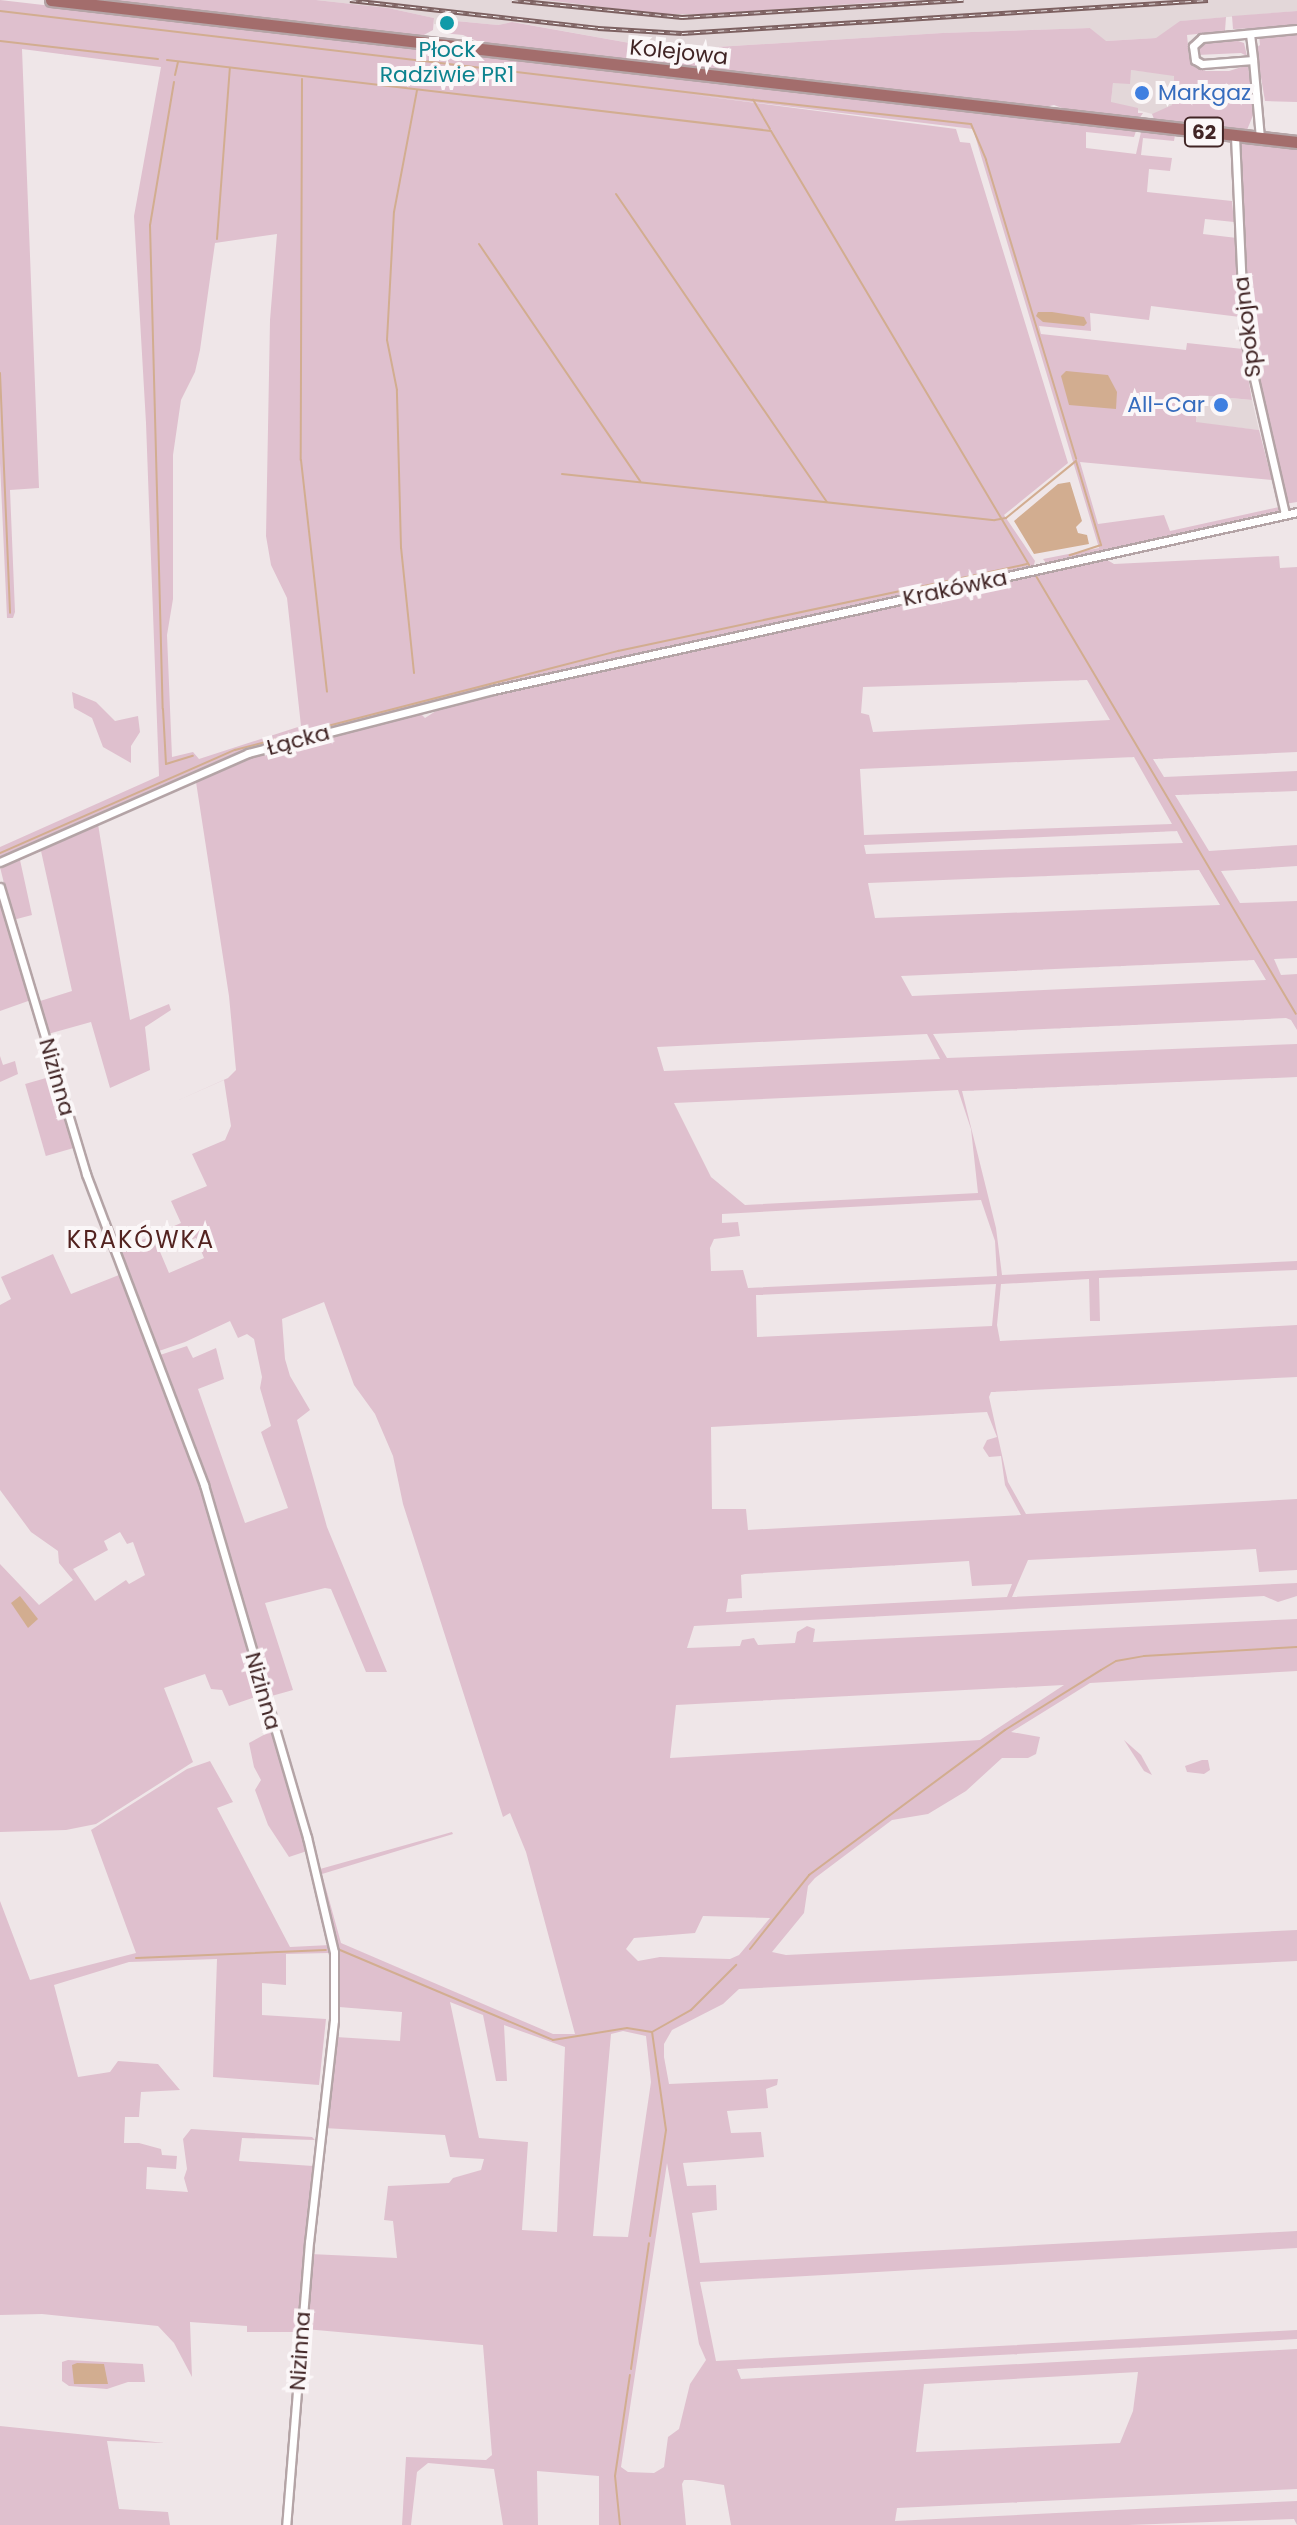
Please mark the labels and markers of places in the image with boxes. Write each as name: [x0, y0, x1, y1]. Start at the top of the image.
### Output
marker: Płock Radziwie PR1: [438, 14, 456, 32]
place label: Płock Radziwie PR1: [380, 36, 514, 88]
place label: Markgaz: [1158, 80, 1251, 106]
marker: Markgaz: [1133, 84, 1151, 102]
place label: All-Car: [1127, 392, 1205, 418]
marker: All-Car: [1212, 396, 1230, 414]

